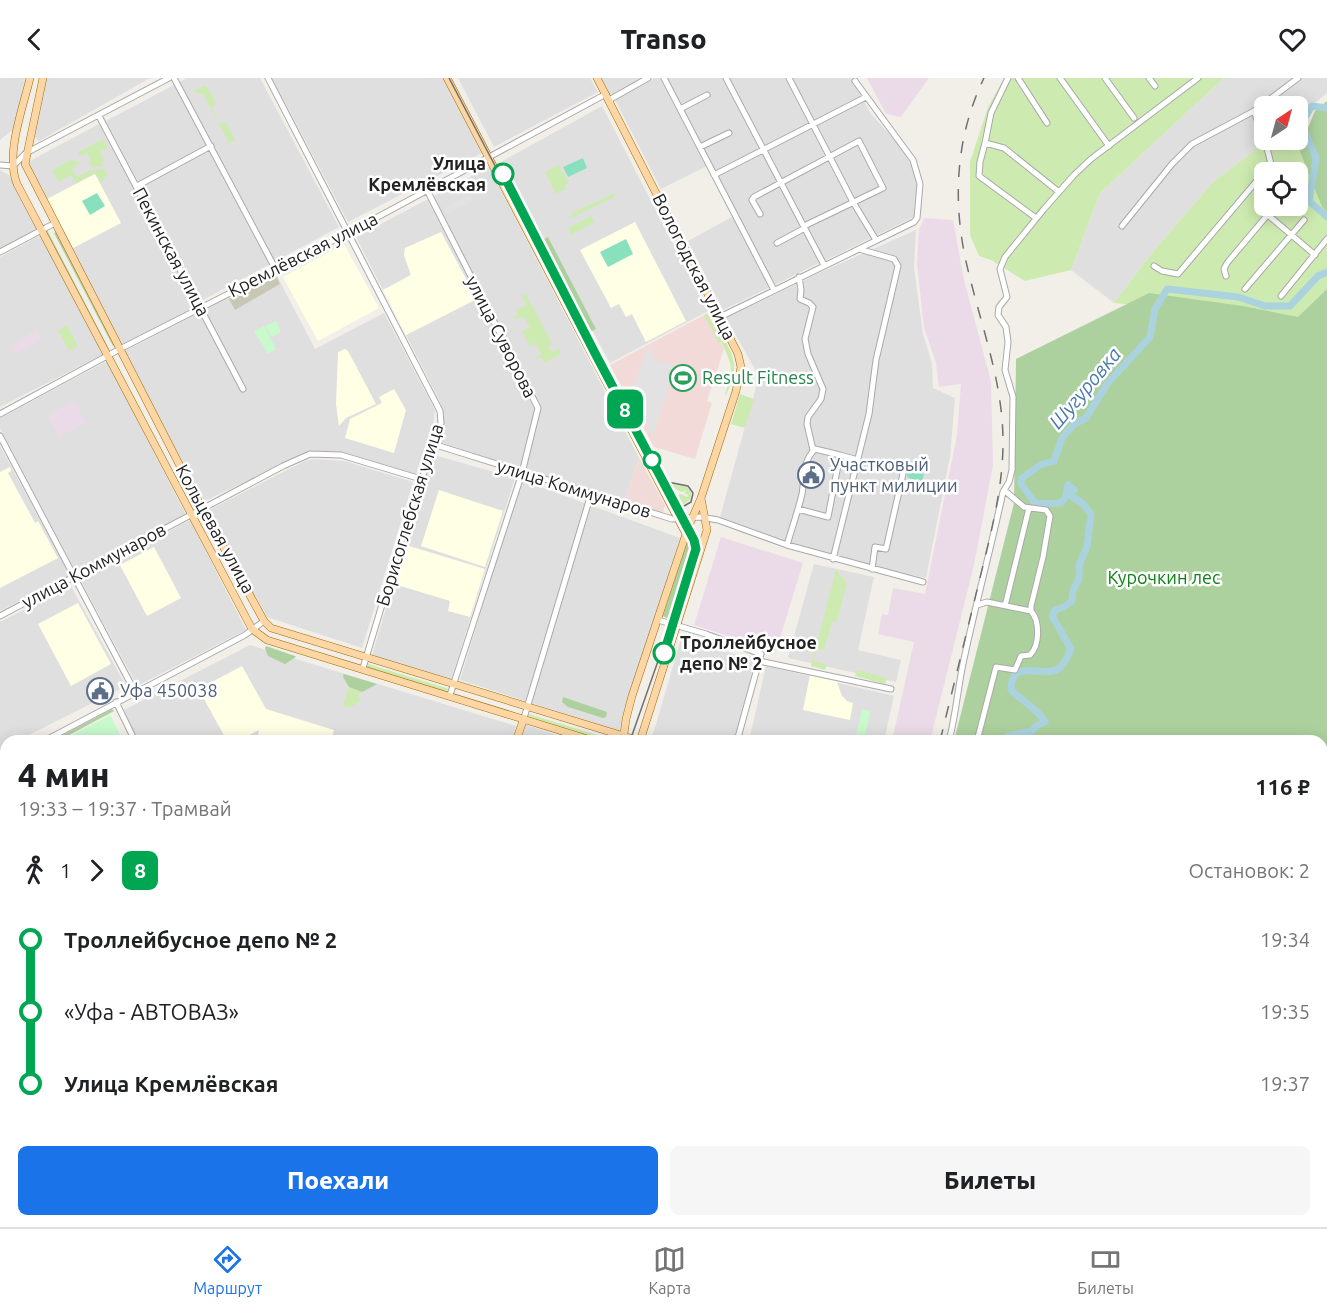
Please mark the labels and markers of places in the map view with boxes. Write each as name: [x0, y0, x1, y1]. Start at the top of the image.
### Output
place label: Улица Кремлёвская: [368, 153, 486, 194]
marker: Улица Кремлёвская: [492, 163, 514, 185]
sports icon: Result Fitness: [668, 363, 698, 393]
place label: Result Fitness: [702, 367, 814, 387]
unlabelled marker: [643, 451, 661, 469]
place label: Участковый пункт милиции: [830, 454, 958, 495]
public building icon: Участковый пункт милиции: [796, 460, 826, 490]
place label: Троллейбусное депо № 2: [680, 632, 817, 673]
marker: Троллейбусное депо № 2: [653, 642, 675, 664]
public building icon: Уфа 450038: [85, 676, 115, 706]
place label: Уфа 450038: [120, 680, 218, 700]

